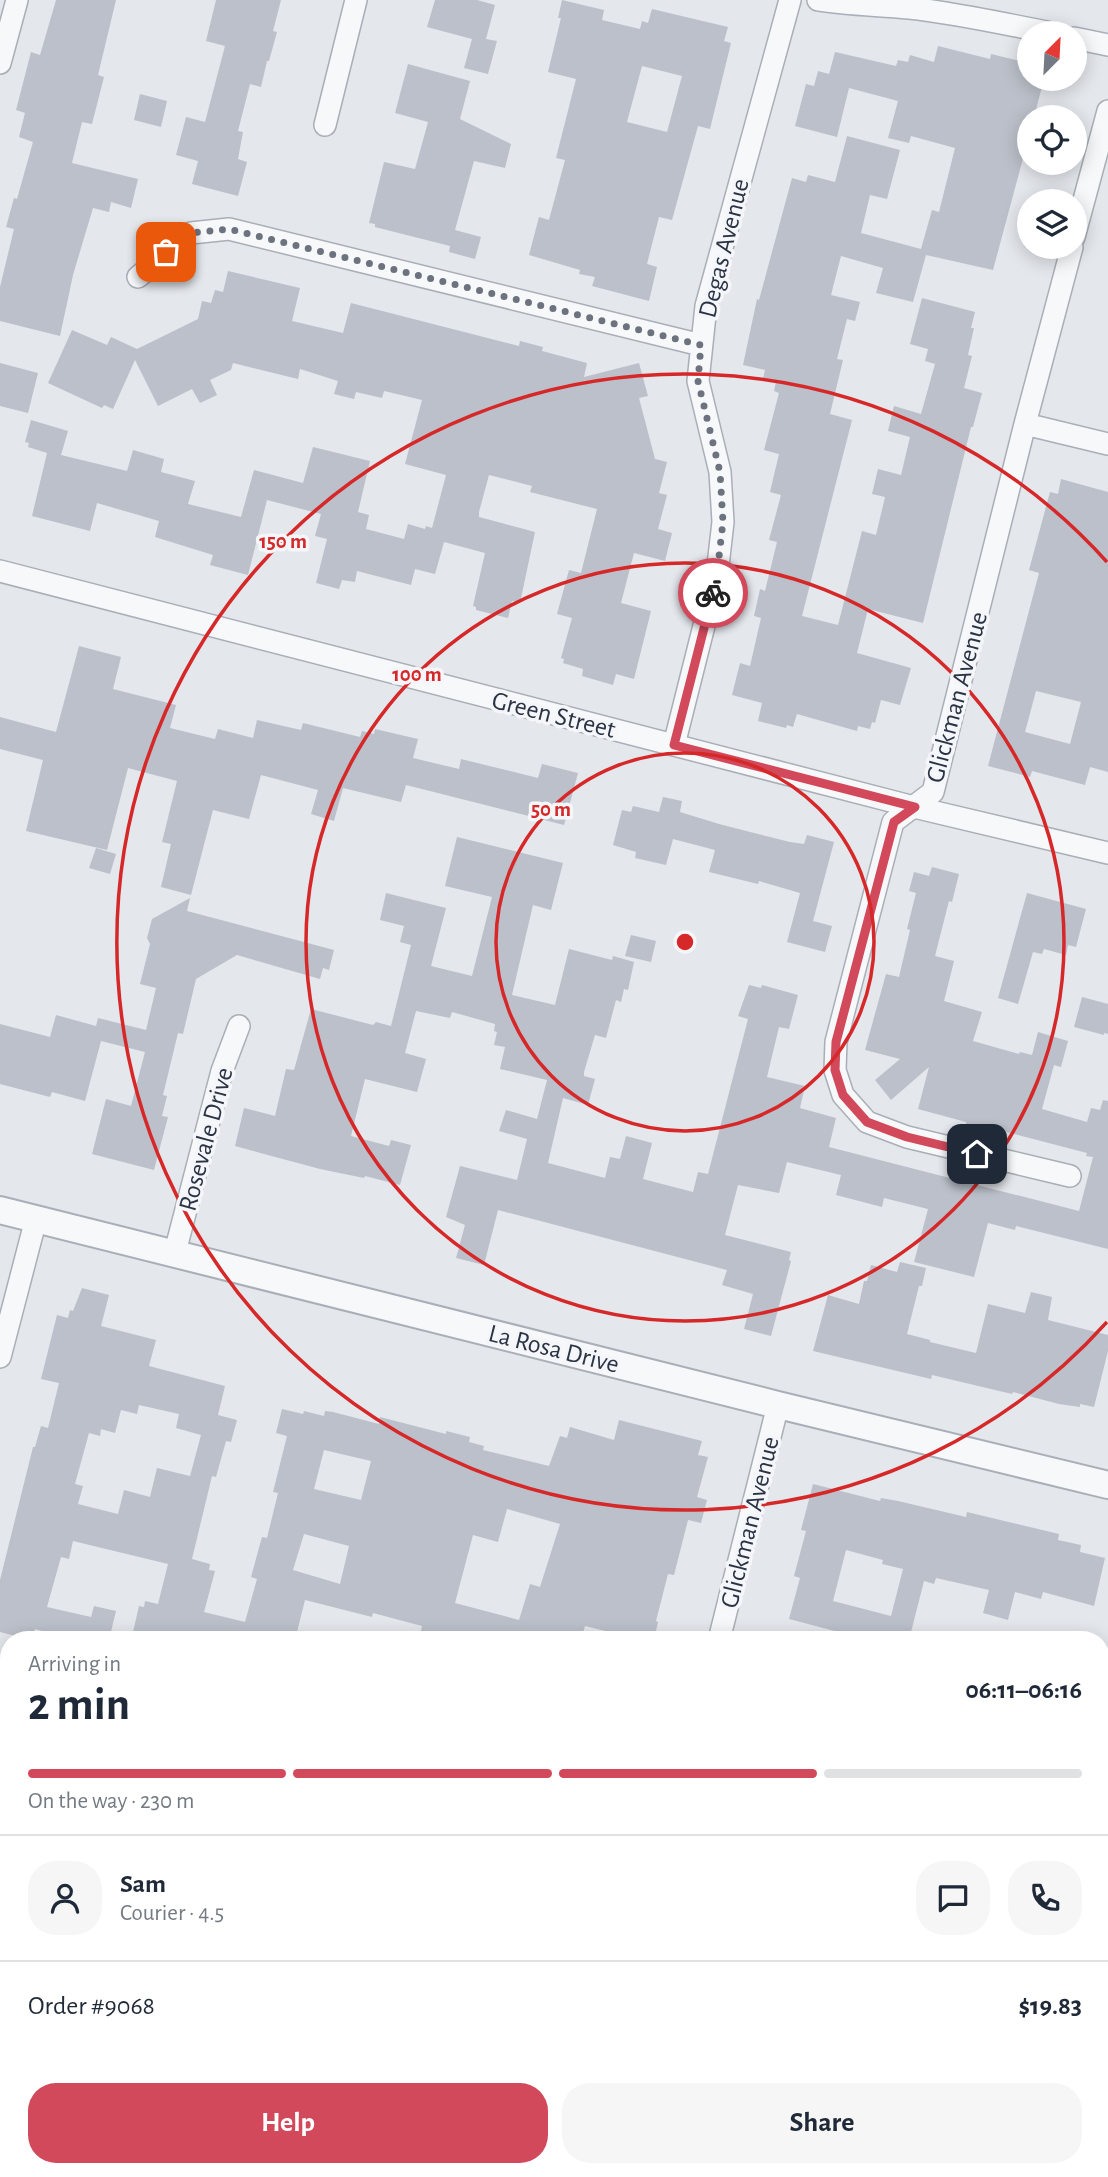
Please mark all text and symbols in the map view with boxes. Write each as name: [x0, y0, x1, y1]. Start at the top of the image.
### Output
north arrow: [1017, 21, 1087, 91]
map controls: [1017, 21, 1087, 259]
button: locate: [1017, 105, 1087, 175]
street label: Degas Avenue: [694, 176, 754, 321]
button: layers: [1017, 189, 1087, 259]
pin: [136, 222, 196, 282]
icon: bag: [147, 233, 185, 271]
text: 150 m: [259, 531, 307, 552]
courier: [678, 558, 748, 628]
icon: bike: [694, 574, 732, 612]
street label: Glickman Avenue: [922, 609, 992, 786]
text: 100 m: [392, 664, 442, 685]
street label: Green Street: [489, 687, 618, 743]
text: 50 m: [531, 799, 571, 820]
centre of rings: [673, 930, 697, 954]
street label: Rosevale Drive: [174, 1065, 238, 1214]
pin: [947, 1124, 1007, 1184]
icon: home: [958, 1135, 996, 1173]
street label: La Rosa Drive: [486, 1320, 622, 1378]
street label: Glickman Avenue: [716, 1434, 784, 1611]
text: Arriving in: [28, 1653, 121, 1676]
text: 06:11–06:16: [965, 1677, 1082, 1703]
text: 2 min: [28, 1682, 130, 1728]
text: On the way · 230 m: [28, 1790, 194, 1813]
button: person: [28, 1861, 102, 1935]
button: chat: [916, 1861, 990, 1935]
button: phone: [1008, 1861, 1082, 1935]
text: Sam: [120, 1871, 166, 1897]
text: Courier · 4.5: [120, 1902, 224, 1925]
text: Order #9068: [28, 1993, 155, 2019]
text: $19.83: [1018, 1993, 1082, 2019]
button: Help: [28, 2083, 548, 2163]
button: Share: [562, 2083, 1082, 2163]

